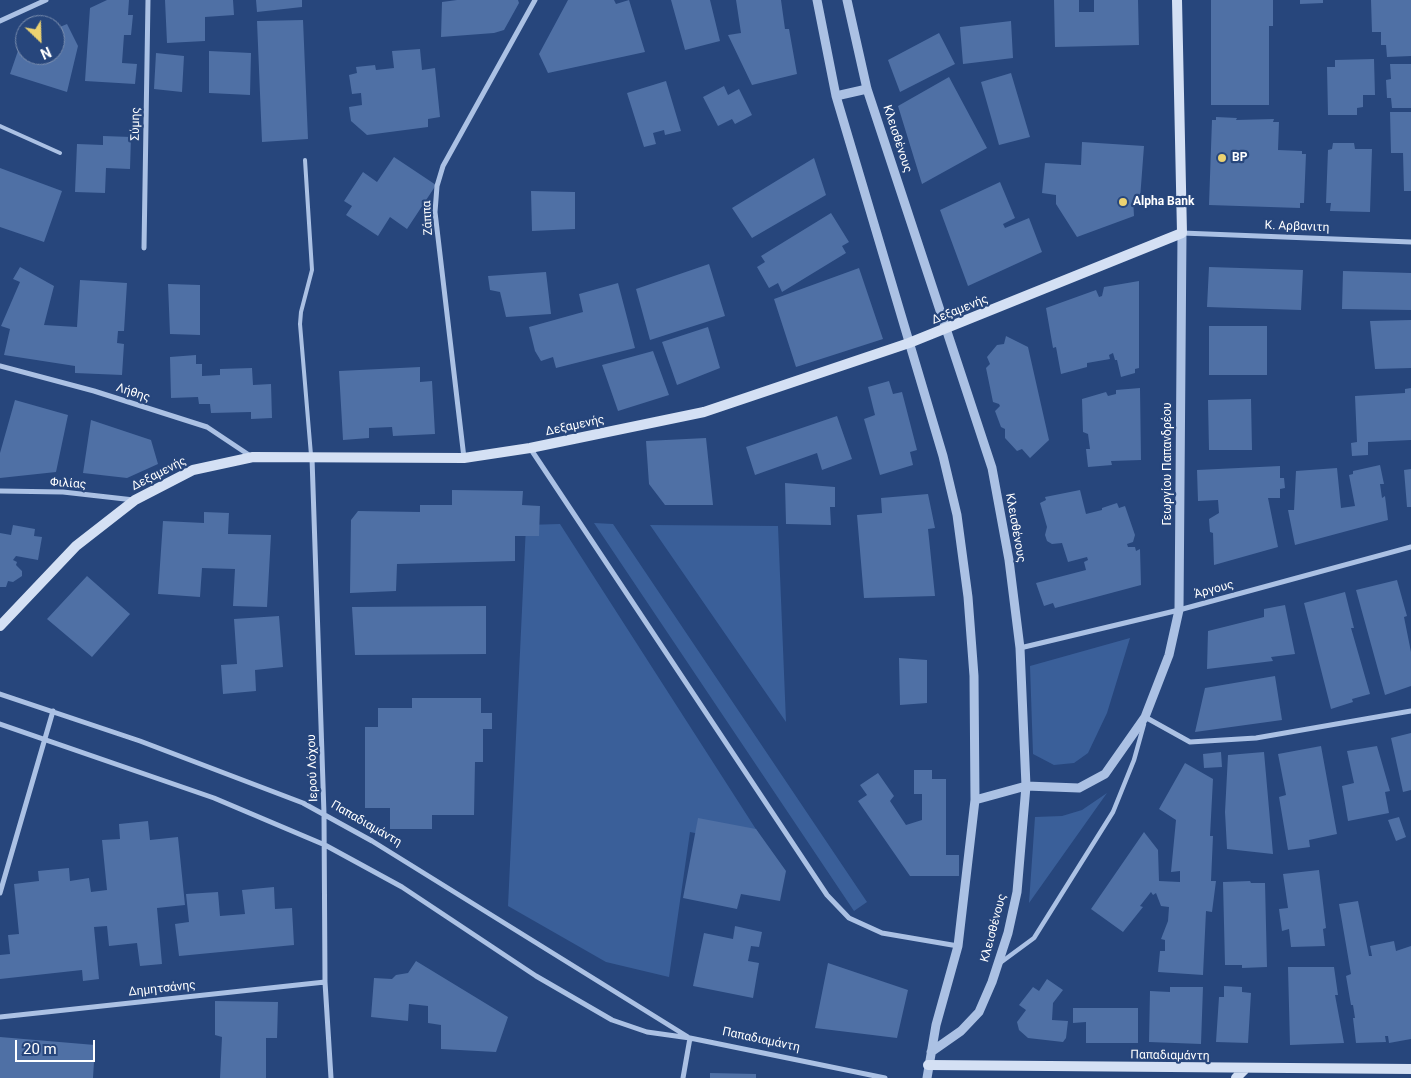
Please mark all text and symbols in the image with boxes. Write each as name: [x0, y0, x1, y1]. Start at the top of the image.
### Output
north arrow: [15, 15, 65, 65]
text: N: [38, 43, 53, 62]
street label: Κλεισθένους: [879, 103, 915, 175]
street label: Σύμης: [129, 107, 143, 141]
place label: BP: [1232, 151, 1247, 165]
marker: BP: [1216, 152, 1228, 164]
place label: Alpha Bank: [1133, 195, 1194, 209]
marker: Alpha Bank: [1117, 196, 1129, 208]
street label: Ζάππα: [420, 200, 436, 236]
street label: Κ. Αρβανιτη: [1264, 219, 1330, 235]
street label: Δεξαμενής: [930, 292, 990, 328]
street label: Λήθης: [114, 381, 152, 405]
street label: Γεωργίου Παπανδρέου: [1161, 402, 1175, 526]
street label: Δεξαμενής: [544, 413, 606, 439]
street label: Δεξαμενής: [129, 454, 189, 494]
street label: Φιλίας: [49, 476, 87, 492]
street label: Κλεισθένους: [1002, 492, 1028, 564]
street label: Άργους: [1193, 578, 1235, 602]
street label: Ιερού Λόχου: [305, 734, 321, 802]
street label: Παπαδιαμάντη: [328, 798, 404, 850]
street label: Κλεισθένους: [978, 892, 1010, 964]
street label: Δημητσάνης: [128, 978, 196, 1000]
street label: Παπαδιαμάντη: [721, 1025, 801, 1055]
scale bar: [18, 1030, 98, 1062]
text: 20 m: [23, 1040, 57, 1058]
street label: Παπαδιαμάντη: [1130, 1048, 1210, 1064]

